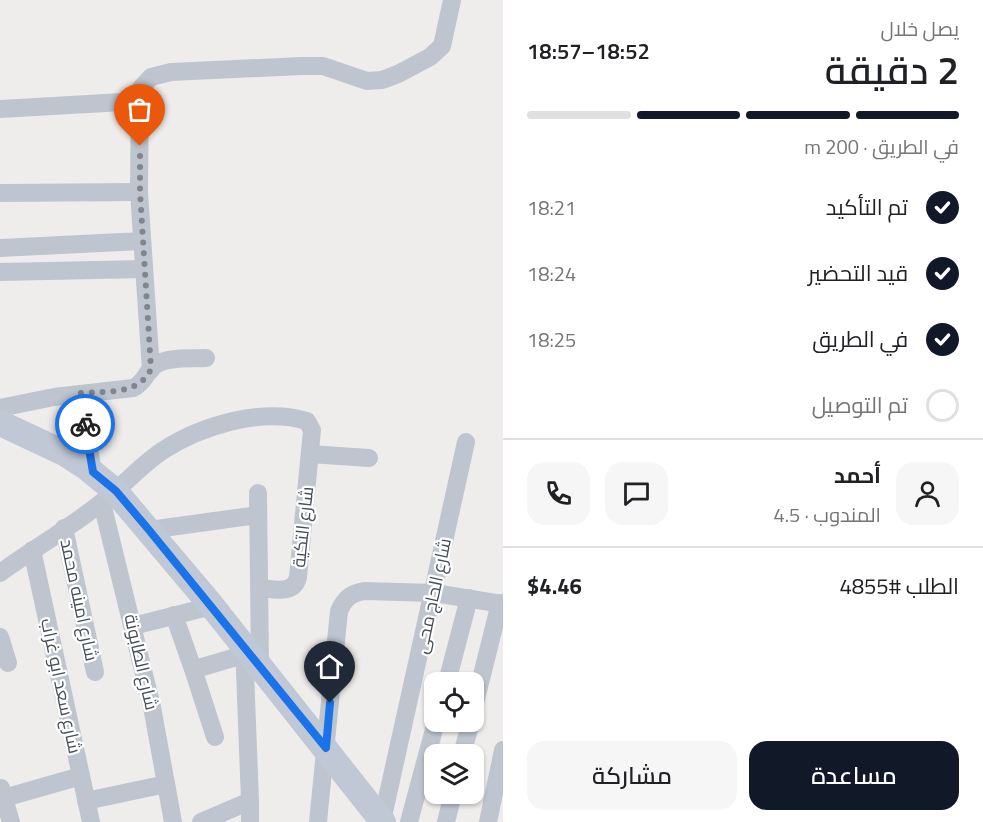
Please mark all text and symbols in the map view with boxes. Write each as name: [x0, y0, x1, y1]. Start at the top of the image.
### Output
text: يصل خلال: [880, 13, 959, 44]
text: 18:52–18:57: [527, 34, 650, 68]
text: 2 دقيقة: [825, 40, 959, 99]
pin: [114, 84, 165, 146]
icon: bag: [123, 93, 156, 126]
text: في الطريق · 200 m: [804, 131, 959, 162]
text: تم التأكيد: [826, 190, 908, 224]
icon: check: [926, 191, 959, 224]
text: 18:21: [527, 192, 576, 223]
text: قيد التحضير: [808, 256, 908, 290]
icon: check: [926, 257, 959, 290]
text: 18:24: [527, 258, 576, 289]
text: في الطريق: [812, 322, 908, 356]
icon: check: [926, 323, 959, 356]
text: 18:25: [527, 324, 576, 355]
text: تم التوصيل: [812, 388, 908, 422]
courier: [55, 394, 115, 454]
icon: bike: [69, 408, 102, 441]
text: أحمد: [834, 458, 881, 492]
button: phone: [527, 462, 590, 525]
button: chat: [605, 462, 668, 525]
button: person: [896, 462, 959, 525]
street label: شارع التكية: [285, 485, 320, 569]
text: المندوب · 4.5: [773, 499, 881, 530]
street label: شارع امينه محمد: [53, 536, 106, 664]
street label: شارع الحاج محى: [407, 536, 458, 656]
text: $4.46: [527, 569, 582, 603]
text: الطلب #4855: [839, 569, 959, 603]
street label: شارع الطابونة: [117, 611, 166, 713]
street label: شارع سعد ابو غراب: [34, 616, 89, 756]
pin: [304, 641, 355, 703]
icon: home: [313, 650, 346, 683]
map controls: [424, 672, 484, 804]
button: locate: [424, 672, 484, 732]
button: مشاركة: [527, 741, 737, 810]
button: مساعدة: [749, 741, 959, 810]
button: layers: [424, 744, 484, 804]

